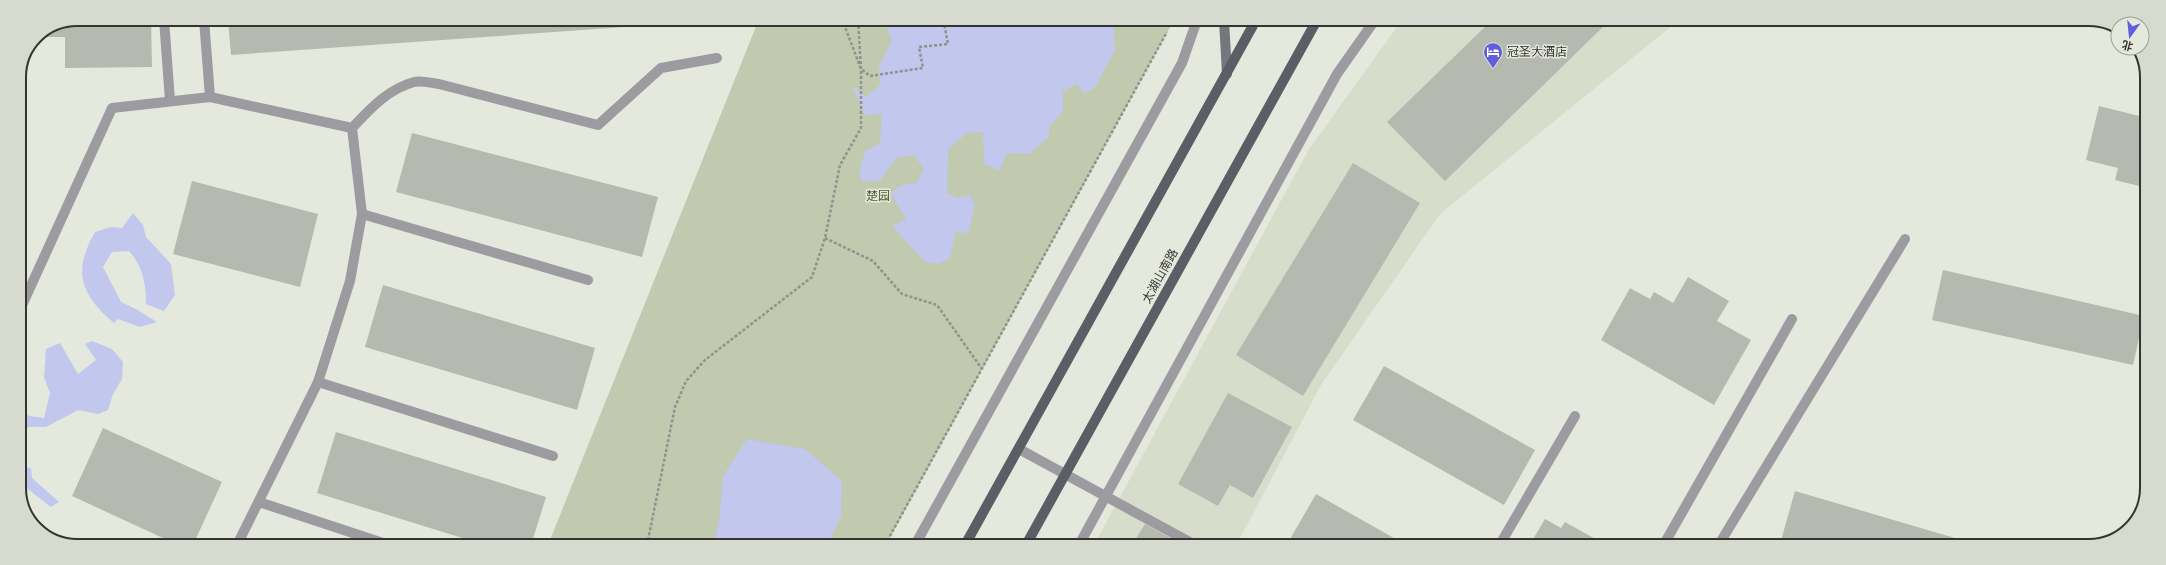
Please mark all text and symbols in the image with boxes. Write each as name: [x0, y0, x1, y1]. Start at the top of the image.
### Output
north arrow: [2110, 16, 2150, 56]
text: 北: [2121, 37, 2135, 53]
hotel icon: 冠圣大酒店: [1482, 41, 1504, 69]
place label: 冠圣大酒店: [1507, 45, 1567, 59]
park label: 楚园: [866, 189, 890, 203]
street label: 太湖山南路: [1139, 246, 1181, 306]

